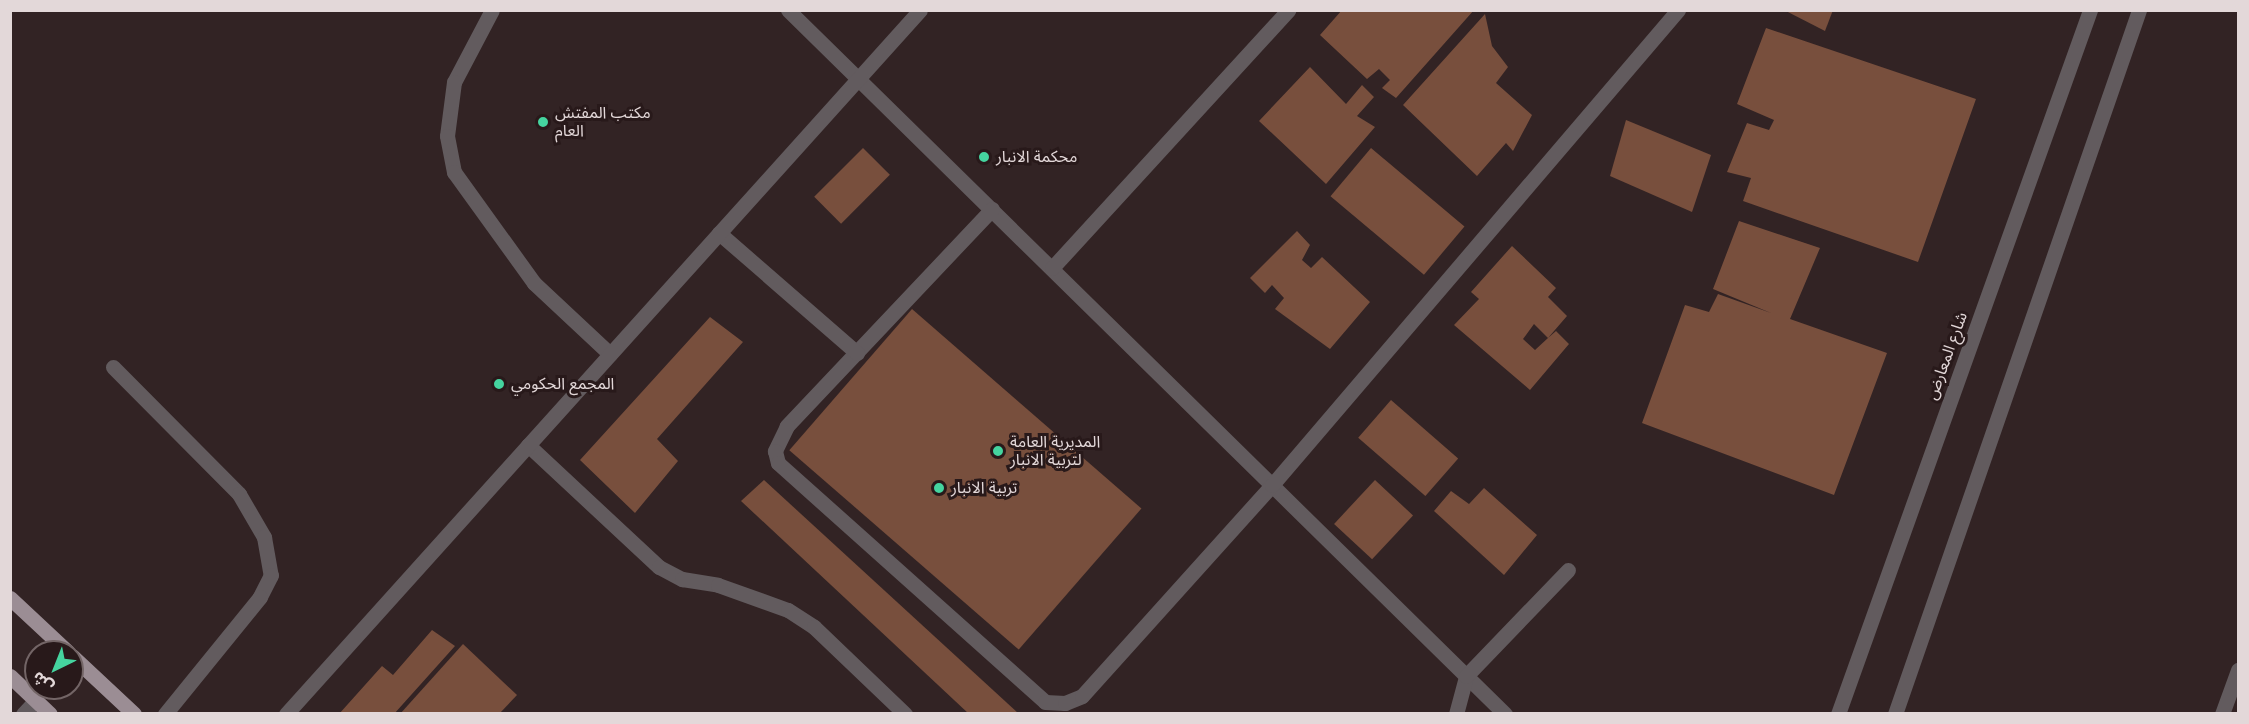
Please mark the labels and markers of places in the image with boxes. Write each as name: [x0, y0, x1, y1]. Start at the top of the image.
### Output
place label: مكتب المفتش العام: [555, 103, 651, 141]
marker: مكتب المفتش العام: [536, 115, 550, 129]
place label: محكمة الانبار: [996, 147, 1077, 167]
marker: محكمة الانبار: [977, 150, 991, 164]
place label: المجمع الحكومي: [511, 374, 614, 394]
marker: المجمع الحكومي: [492, 377, 506, 391]
place label: المديرية العامة لتربية الانبار: [1010, 432, 1100, 470]
marker: المديرية العامة لتربية الانبار: [991, 444, 1005, 458]
place label: تربية الانبار: [951, 478, 1017, 498]
marker: تربية الانبار: [932, 481, 946, 495]

